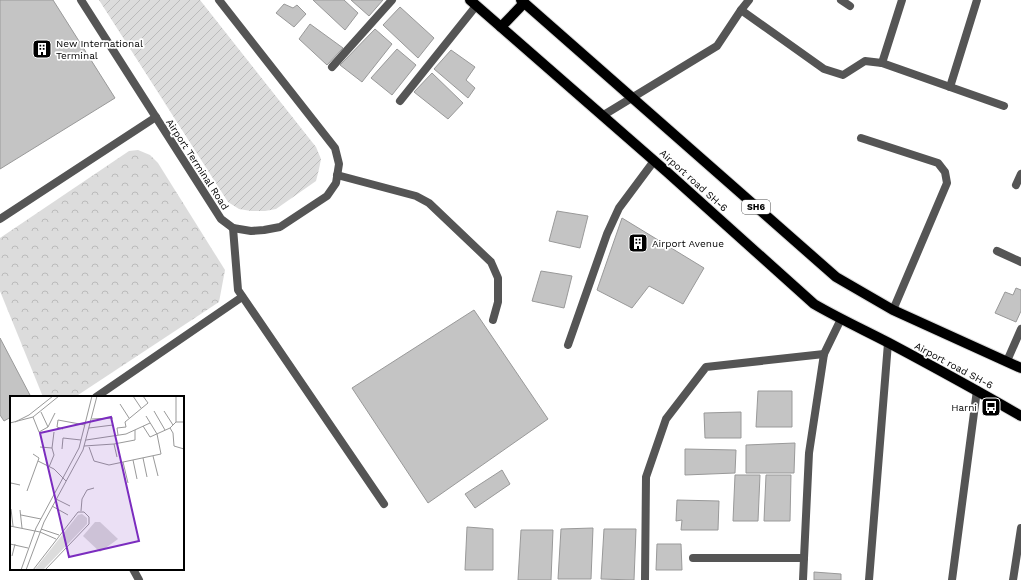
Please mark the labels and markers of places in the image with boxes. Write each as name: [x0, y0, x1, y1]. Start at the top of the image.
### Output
building icon: New International Terminal: [31, 38, 53, 60]
place label: New International Terminal: [56, 38, 143, 61]
building icon: Airport Avenue: [627, 232, 649, 254]
place label: Airport Avenue: [652, 238, 724, 249]
bus stop icon: Harni: [980, 396, 1002, 418]
place label: Harni: [951, 402, 977, 413]

